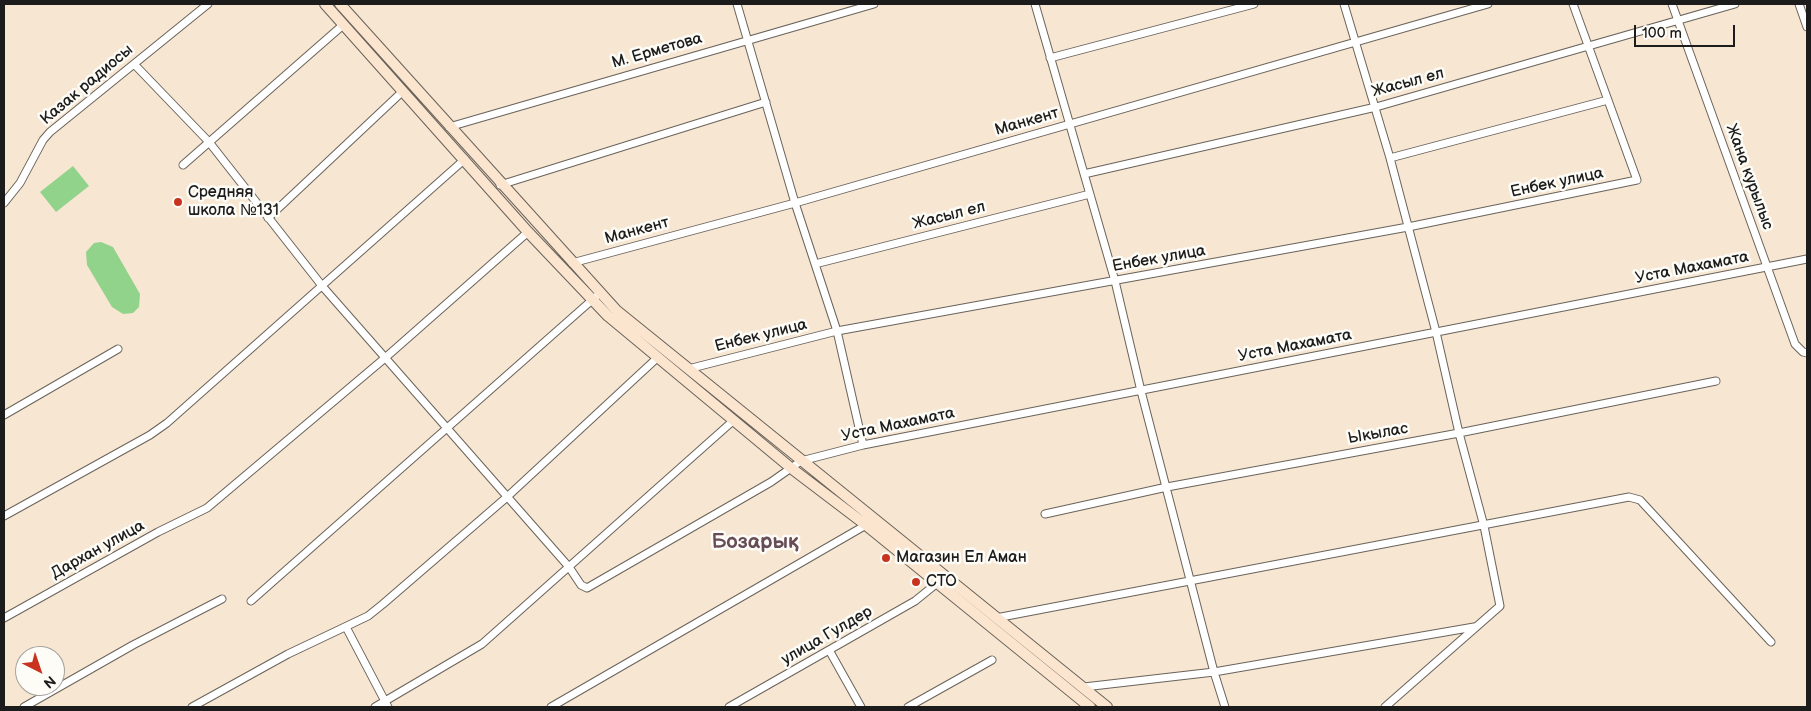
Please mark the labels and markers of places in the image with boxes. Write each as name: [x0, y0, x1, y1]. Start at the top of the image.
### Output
place label: Средняя школа №131: [188, 183, 279, 221]
marker: Средняя школа №131: [172, 196, 184, 208]
place label: Магазин Ел Аман: [896, 548, 1027, 568]
marker: Магазин Ел Аман: [880, 552, 892, 564]
place label: СТО: [926, 572, 957, 592]
marker: СТО: [910, 576, 922, 588]

